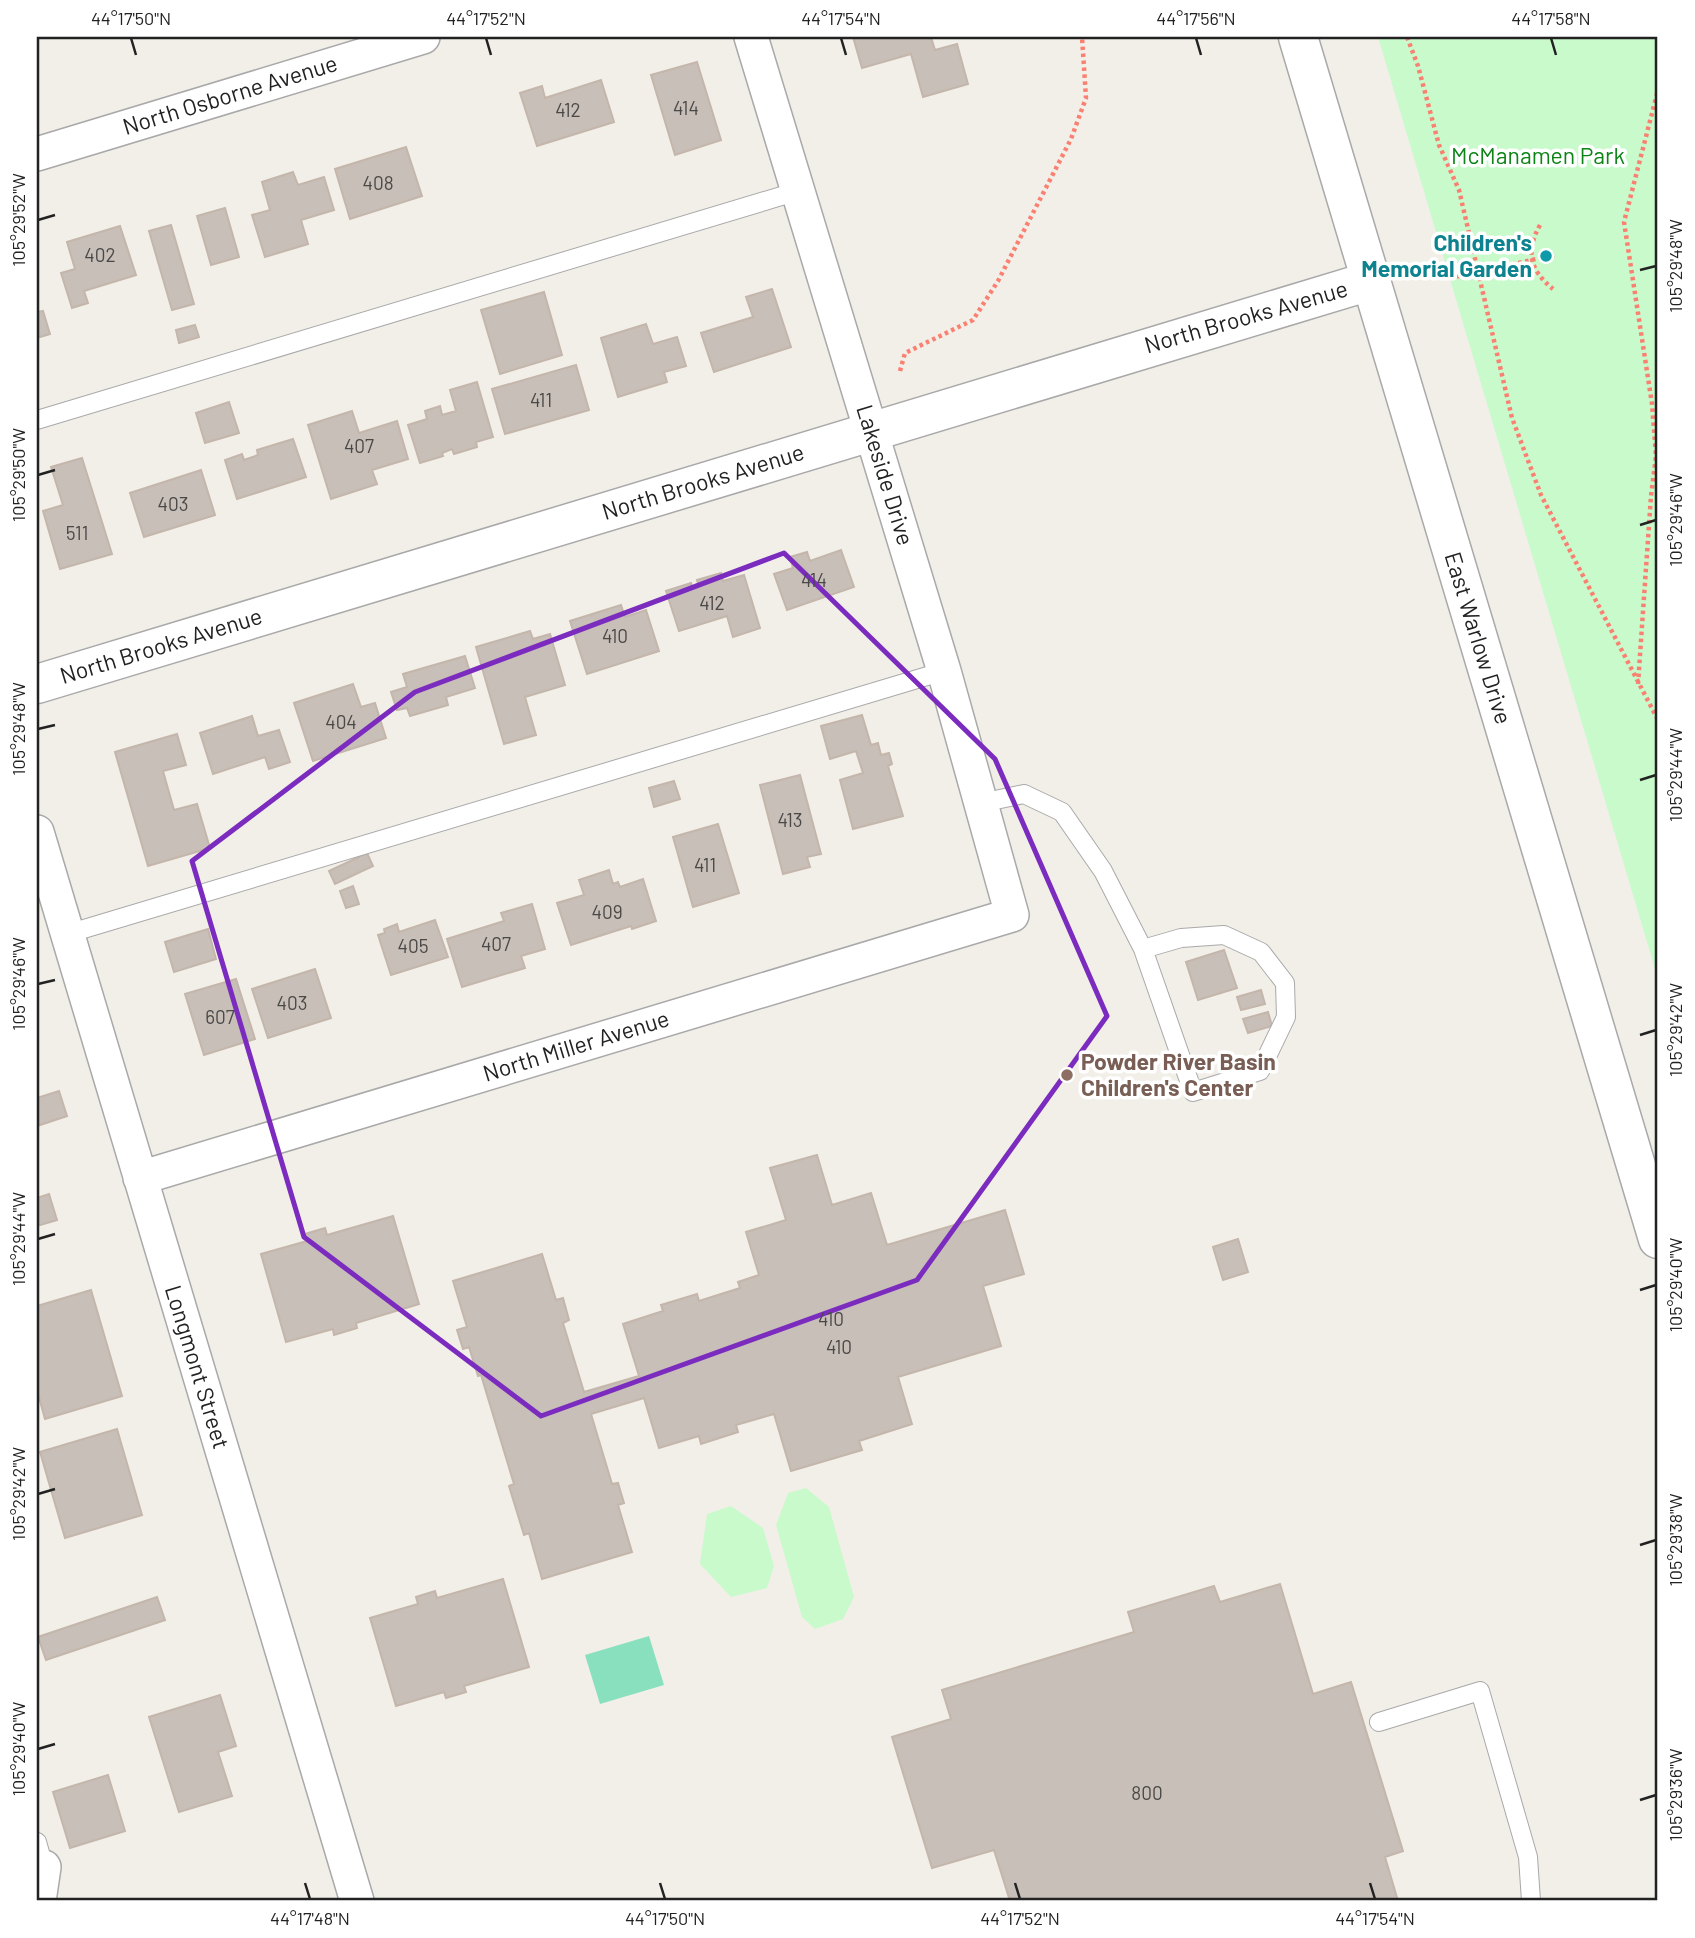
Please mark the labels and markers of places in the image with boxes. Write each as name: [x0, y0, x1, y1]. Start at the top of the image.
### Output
place label: Children's Memorial Garden: [1361, 228, 1532, 282]
marker: Children's Memorial Garden: [1538, 248, 1554, 264]
place label: Powder River Basin Children's Center: [1081, 1047, 1276, 1101]
marker: Powder River Basin Children's Center: [1059, 1067, 1075, 1083]

